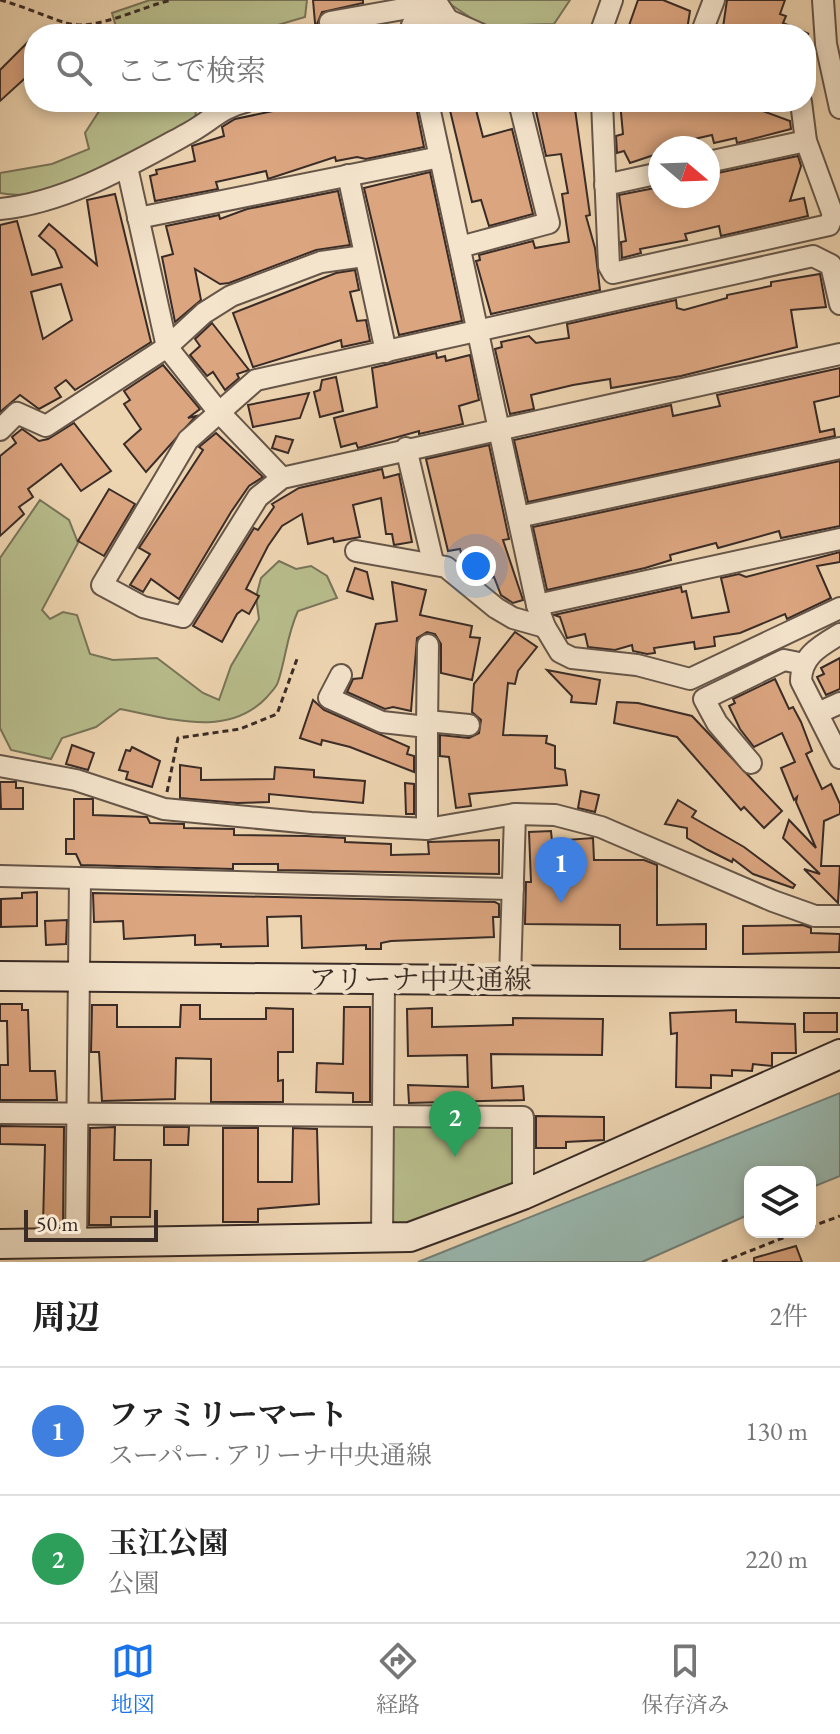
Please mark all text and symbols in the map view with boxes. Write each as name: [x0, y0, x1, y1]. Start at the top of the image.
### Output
search box: [24, 24, 816, 112]
icon: search: [52, 46, 96, 90]
text: ここで検索: [116, 51, 266, 90]
north arrow: [648, 136, 720, 208]
your location: [456, 546, 496, 586]
pin: 1: [535, 837, 587, 903]
street label: アリーナ中央通線: [309, 961, 531, 997]
pin: 2: [429, 1091, 481, 1157]
map controls: [744, 1166, 816, 1238]
button: layers: [744, 1166, 816, 1238]
scale bar: [24, 1206, 158, 1242]
text: 50 m: [36, 1209, 79, 1238]
text: 周辺: [32, 1295, 100, 1339]
text: 2件: [770, 1299, 808, 1333]
text: ファミリーマート: [108, 1395, 347, 1434]
text: 1: [51, 1414, 65, 1448]
text: 130 m: [745, 1414, 808, 1448]
text: スーパー · アリーナ中央通線: [108, 1438, 432, 1472]
text: 玉江公園: [108, 1523, 228, 1562]
text: 2: [51, 1542, 65, 1576]
text: 220 m: [745, 1542, 808, 1576]
text: 公園: [108, 1566, 160, 1600]
tab: 地図: [111, 1639, 155, 1719]
tab: 経路: [376, 1639, 420, 1719]
tab: 保存済み: [641, 1639, 729, 1719]

